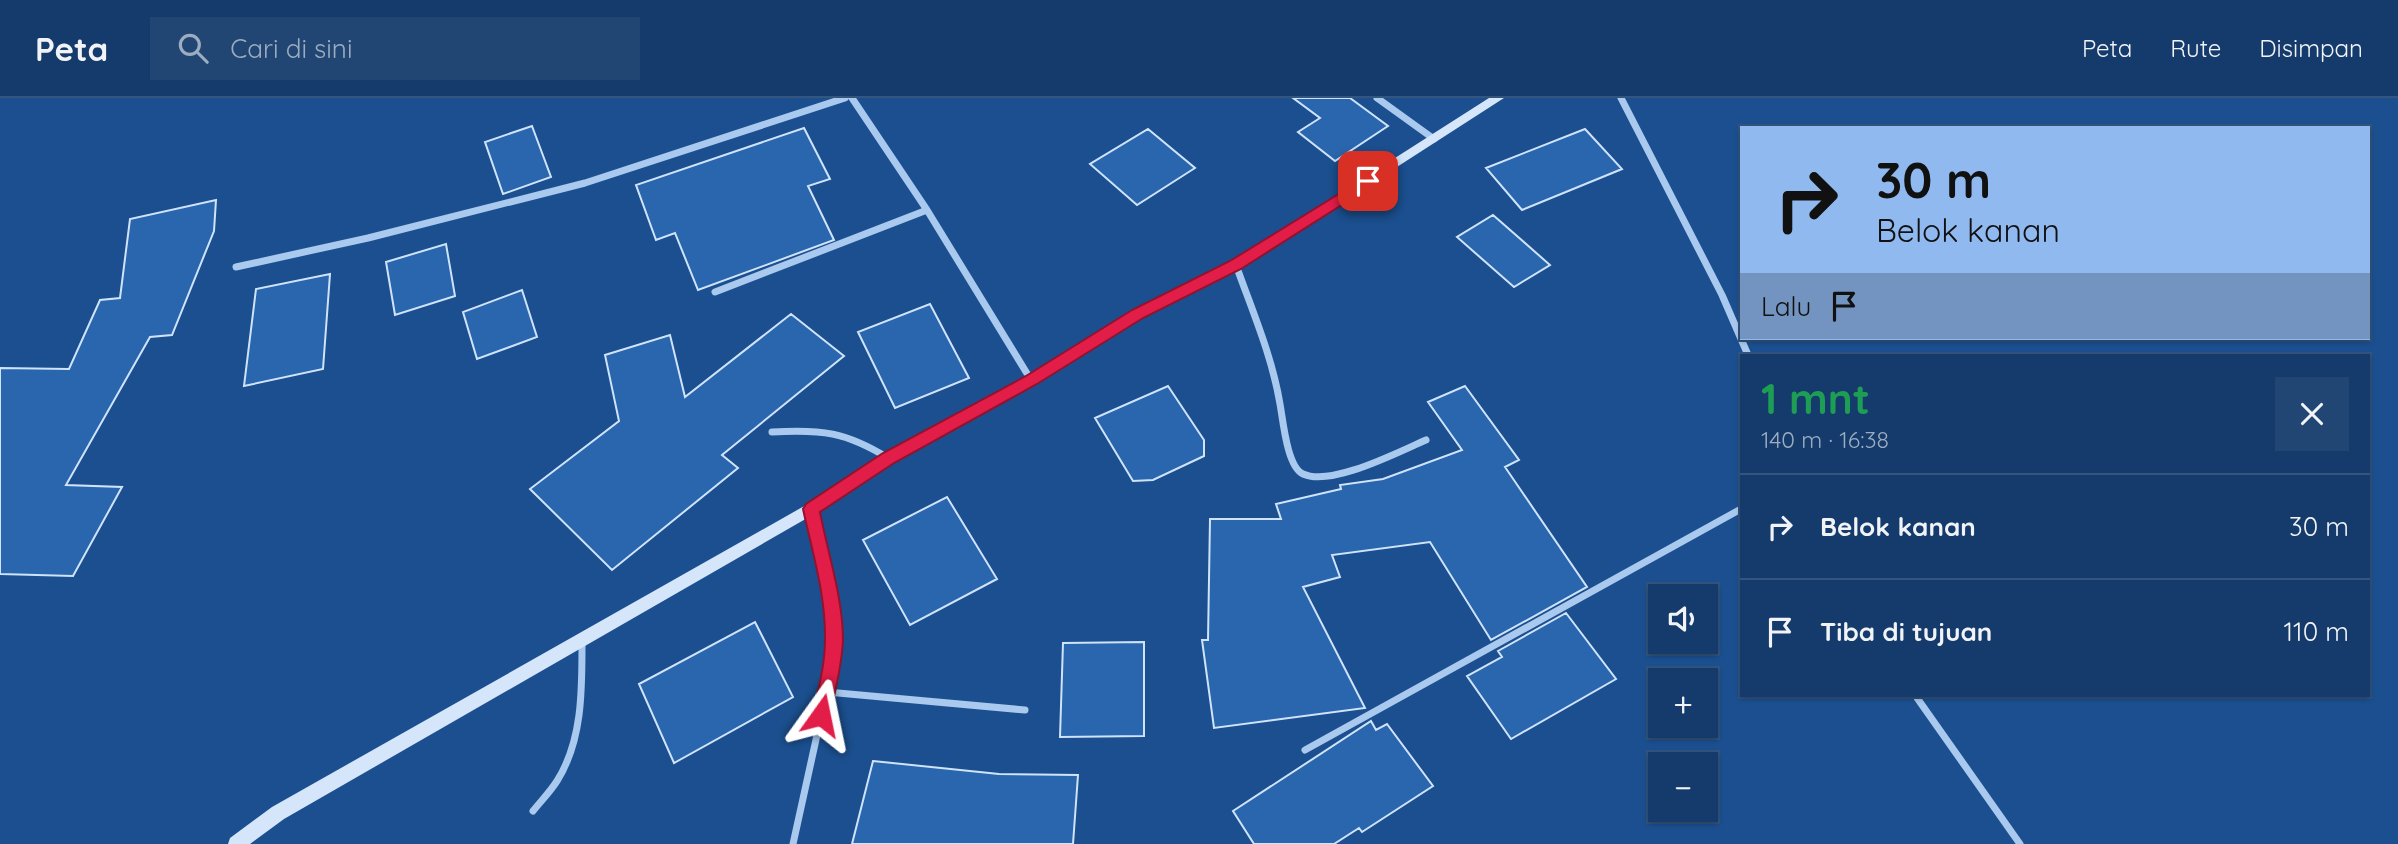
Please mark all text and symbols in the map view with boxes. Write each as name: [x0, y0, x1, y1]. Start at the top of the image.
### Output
search box: [150, 17, 640, 80]
text: Peta: [35, 28, 108, 69]
icon: search: [174, 29, 212, 67]
text: Cari di sini: [230, 32, 352, 65]
text: Peta: [2082, 33, 2132, 63]
text: Rute: [2170, 33, 2221, 63]
text: Disimpan: [2259, 33, 2363, 63]
text: 30 m: [1876, 149, 1991, 210]
pin: [1338, 151, 1398, 211]
icon: right: [1761, 154, 1852, 245]
icon: arrive: [1349, 162, 1387, 200]
text: Belok kanan: [1876, 210, 2060, 250]
icon: arrive: [1825, 287, 1863, 325]
text: Lalu: [1761, 290, 1811, 323]
text: 1 mnt: [1761, 372, 1870, 425]
button: close: [2275, 377, 2349, 451]
text: 140 m · 16:38: [1761, 425, 1889, 454]
icon: right: [1761, 508, 1799, 546]
text: Belok kanan: [1820, 510, 1976, 543]
text: 30 m: [2289, 510, 2349, 543]
map controls: [1648, 584, 1718, 822]
button: sound: [1648, 584, 1718, 654]
icon: arrive: [1761, 613, 1799, 651]
text: Tiba di tujuan: [1820, 615, 1992, 648]
text: 110 m: [2283, 615, 2349, 648]
button: +: [1648, 668, 1718, 738]
position arrow: [784, 678, 858, 752]
button: −: [1648, 752, 1718, 822]

